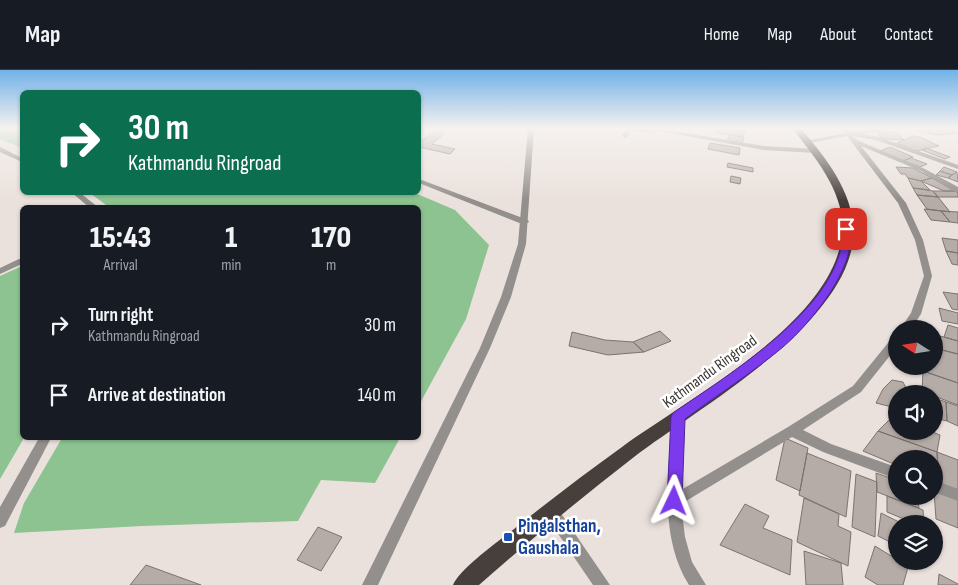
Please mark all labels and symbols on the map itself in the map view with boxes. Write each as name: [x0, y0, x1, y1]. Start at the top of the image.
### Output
pin: [825, 208, 867, 250]
north arrow: [888, 320, 942, 375]
street label: Kathmandu Ringroad: [659, 332, 761, 412]
position arrow: [647, 474, 699, 526]
place label: Pingalsthan, Gaushala: [518, 515, 601, 560]
marker: Pingalsthan, Gaushala: [502, 531, 514, 543]

